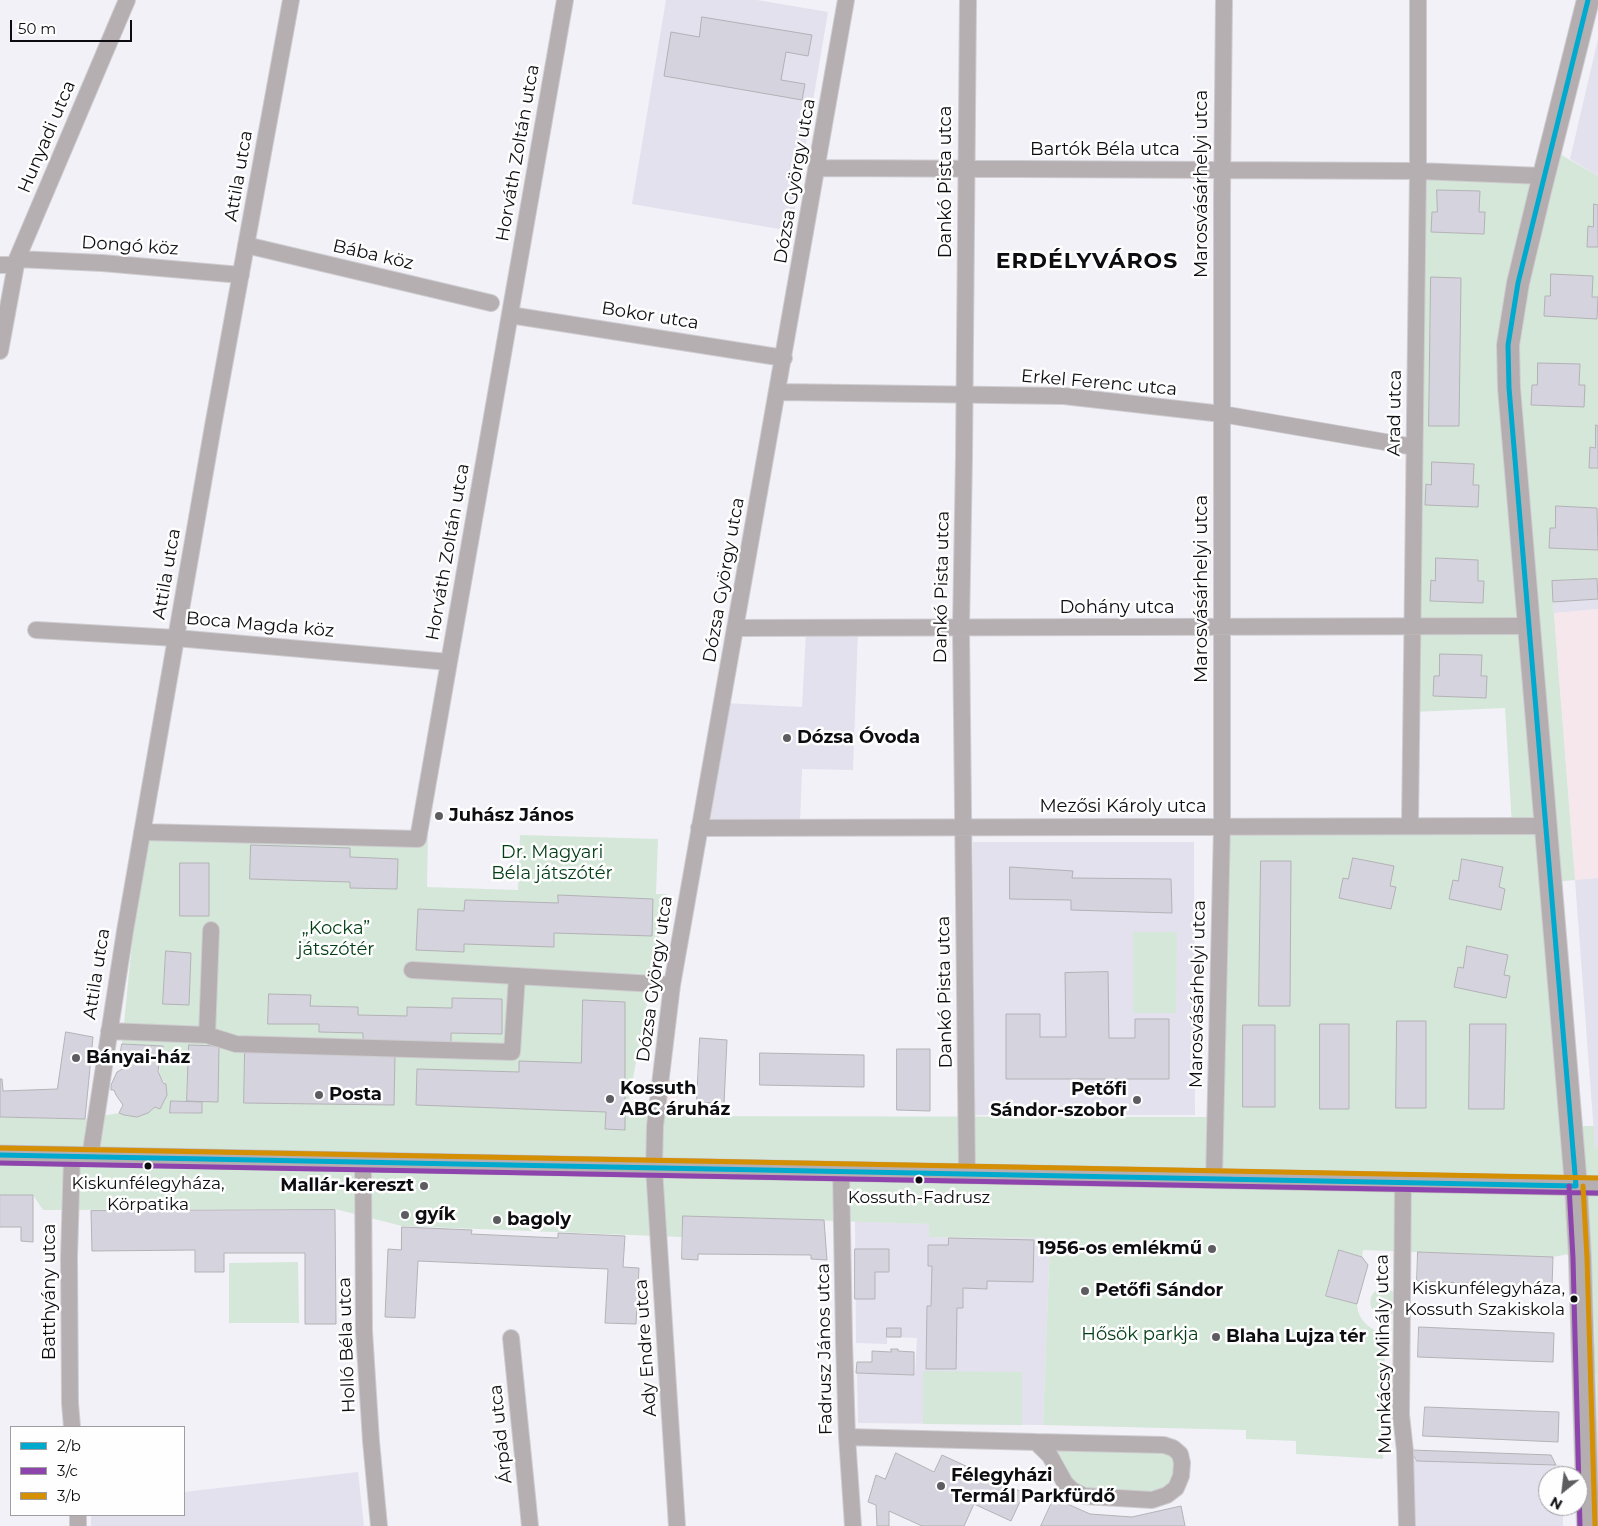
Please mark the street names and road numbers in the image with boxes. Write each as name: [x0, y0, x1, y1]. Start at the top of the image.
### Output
street label: Horváth Zoltán utca: [492, 63, 544, 243]
street label: Hunyadi utca: [14, 77, 80, 197]
street label: Marosvásárhelyi utca: [1191, 90, 1213, 278]
street label: Dózsa György utca: [770, 97, 820, 265]
street label: Dankó Pista utca: [935, 106, 957, 258]
street label: Attila utca: [220, 129, 258, 223]
street label: Bartók Béla utca: [1030, 139, 1180, 161]
street label: Dongó köz: [81, 232, 179, 260]
street label: Bába köz: [330, 235, 416, 275]
street label: Bokor utca: [600, 298, 700, 334]
street label: Erkel Ferenc utca: [1020, 365, 1178, 401]
street label: Arad utca: [1383, 369, 1407, 457]
street label: Horváth Zoltán utca: [422, 462, 474, 642]
street label: Marosvásárhelyi utca: [1191, 495, 1213, 683]
street label: Dózsa György utca: [699, 496, 749, 664]
street label: Dankó Pista utca: [930, 510, 954, 664]
street label: Attila utca: [148, 527, 186, 621]
street label: Dohány utca: [1059, 597, 1175, 619]
street label: Boca Magda köz: [185, 608, 335, 642]
street label: Mezősi Károly utca: [1039, 796, 1207, 818]
street label: Dózsa György utca: [633, 895, 677, 1063]
street label: Marosvásárhelyi utca: [1186, 900, 1210, 1088]
street label: Dankó Pista utca: [933, 915, 957, 1069]
street label: Attila utca: [79, 927, 115, 1021]
street label: Batthyány utca: [39, 1224, 61, 1360]
street label: Munkácsy Mihály utca: [1371, 1254, 1397, 1454]
street label: Fadrusz János utca: [813, 1263, 837, 1435]
street label: Holló Béla utca: [334, 1277, 360, 1413]
street label: Ady Endre utca: [630, 1278, 662, 1418]
street label: Árpád utca: [485, 1383, 517, 1485]

